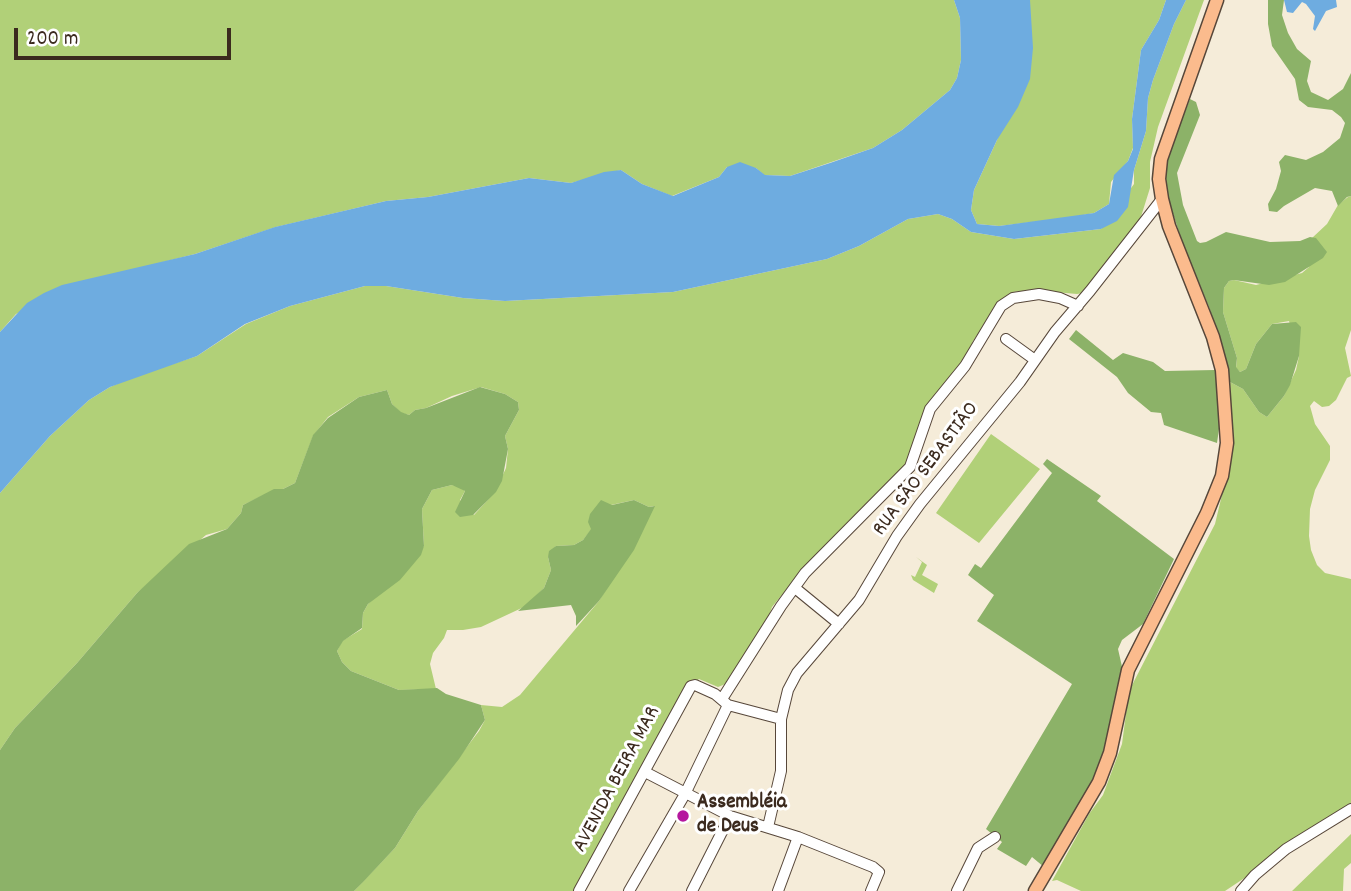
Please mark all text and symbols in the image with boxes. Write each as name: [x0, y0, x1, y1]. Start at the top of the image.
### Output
scale bar: [18, 14, 234, 58]
text: 200 m: [27, 25, 78, 55]
street label: RUA SÃO SEBASTIÃO: [869, 398, 985, 542]
street label: AVENIDA BEIRA MAR: [569, 703, 667, 857]
place label: Assembléia de Deus: [697, 791, 787, 841]
marker: Assembléia de Deus: [675, 808, 691, 824]

